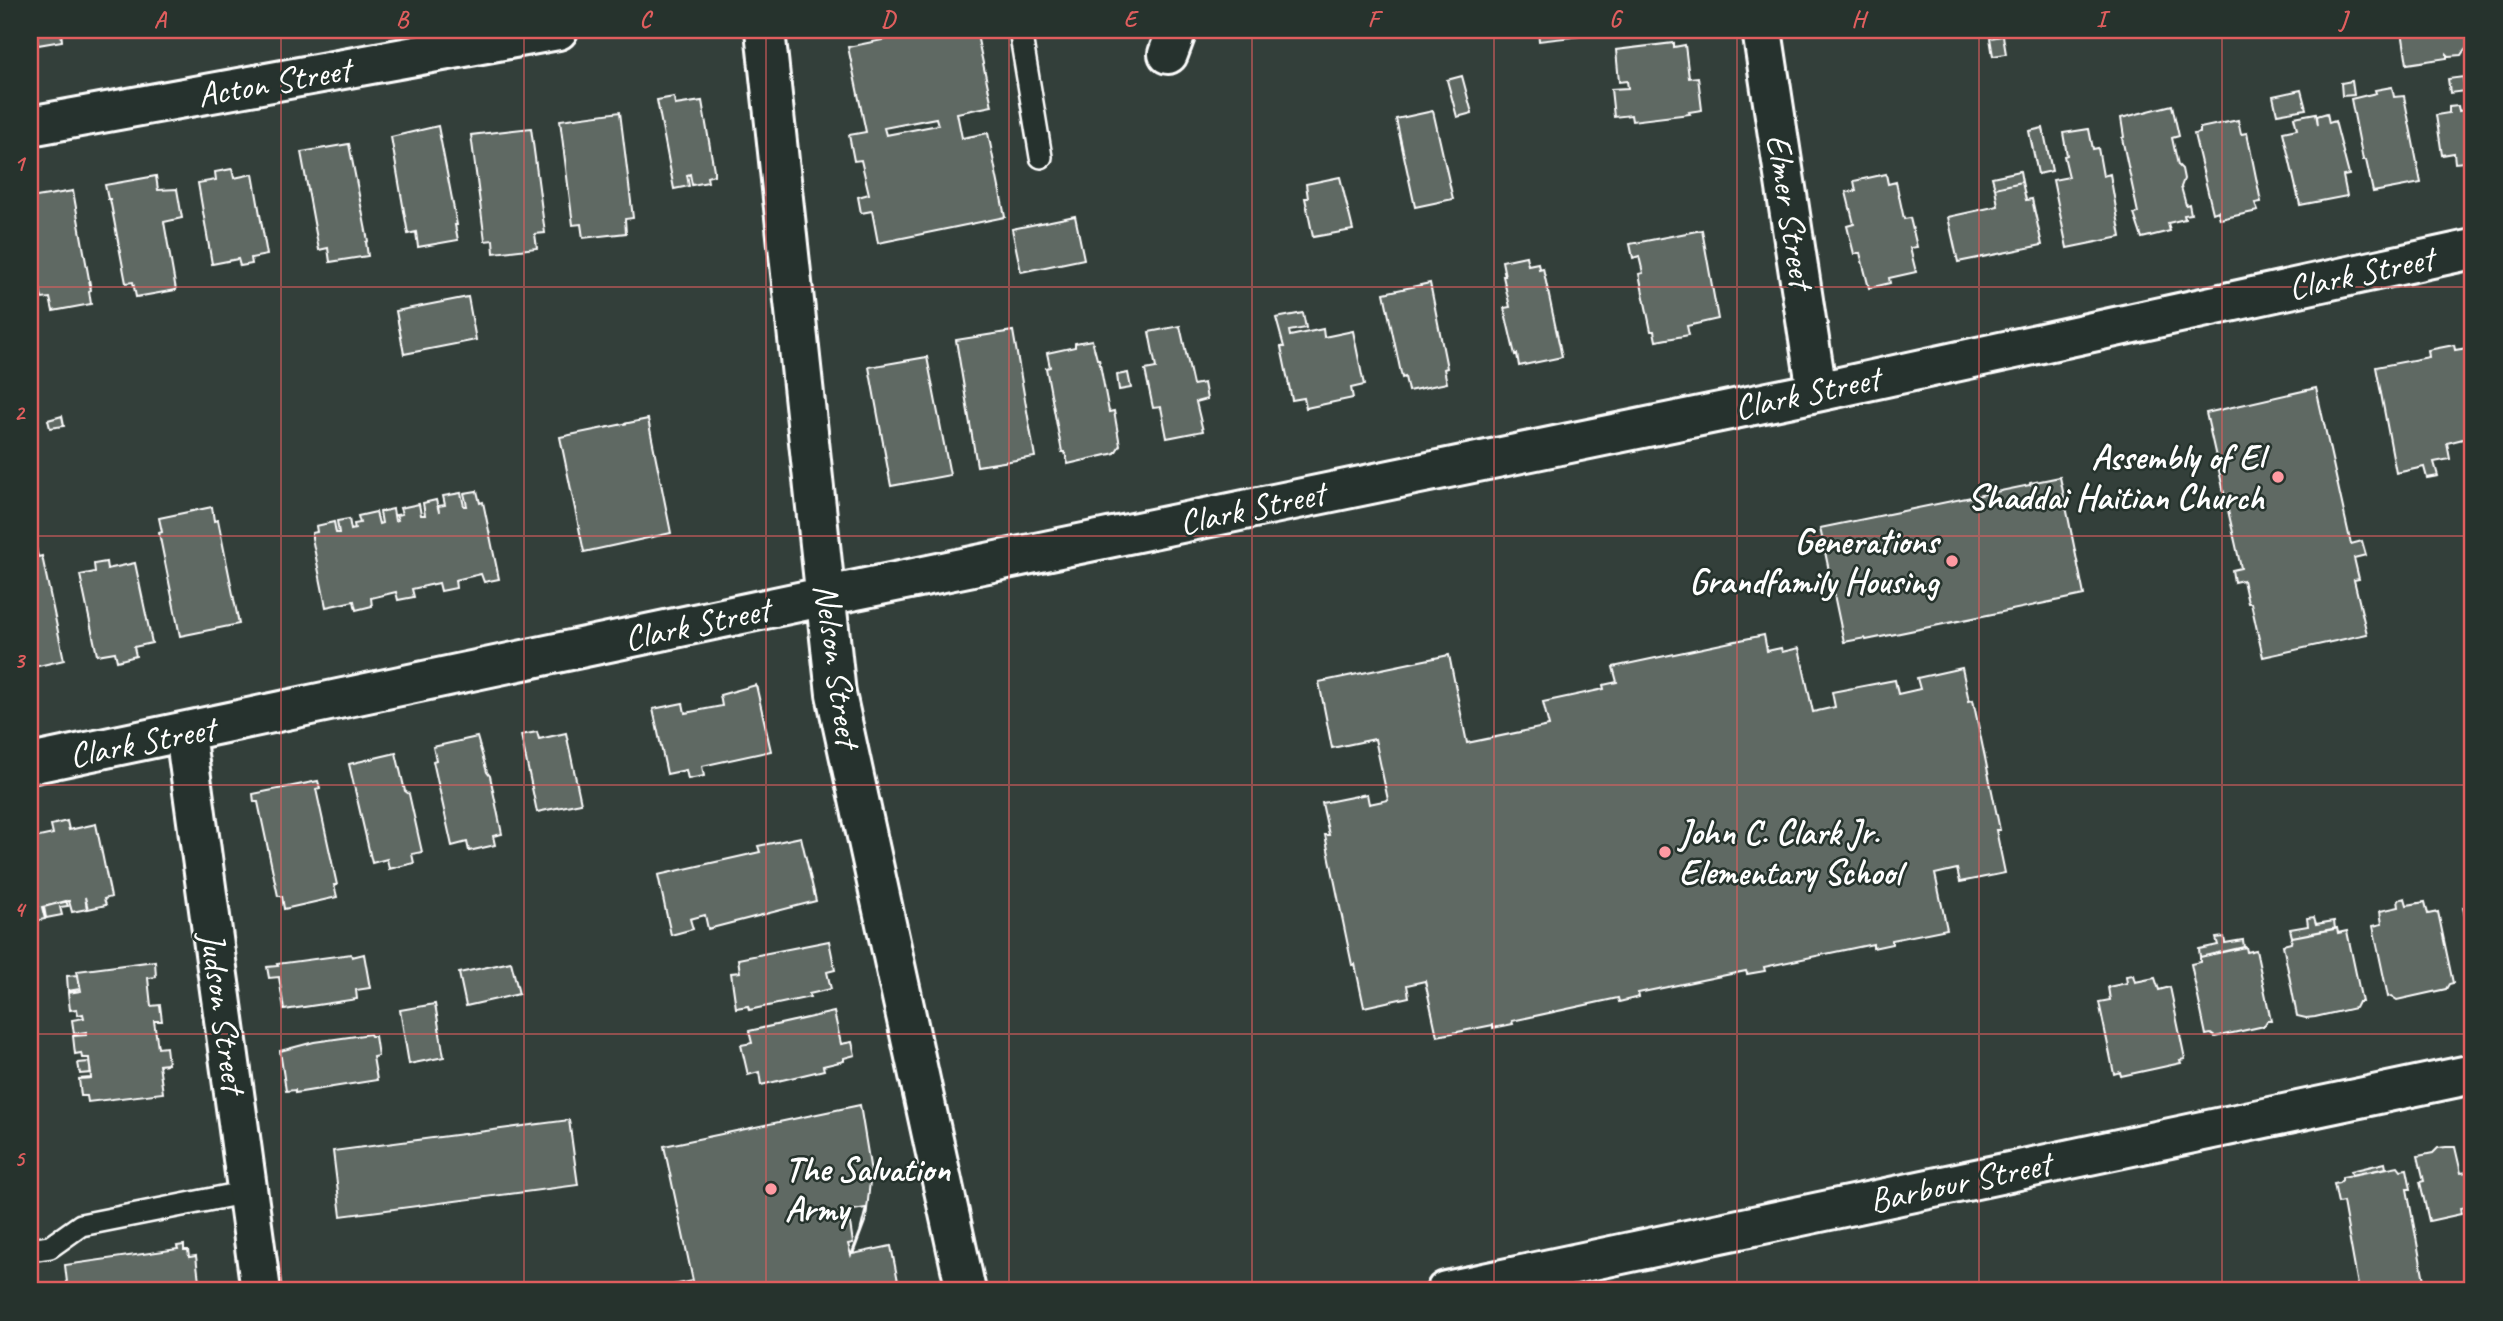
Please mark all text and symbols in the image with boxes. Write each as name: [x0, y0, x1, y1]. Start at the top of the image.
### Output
text: A: [154, 5, 168, 34]
text: B: [396, 5, 410, 34]
text: C: [640, 5, 654, 34]
text: D: [881, 5, 897, 34]
text: E: [1124, 5, 1140, 34]
text: F: [1368, 5, 1384, 34]
text: G: [1609, 5, 1624, 34]
text: H: [1851, 5, 1869, 34]
text: I: [2096, 5, 2111, 34]
text: J: [2337, 5, 2350, 34]
street label: Acton Street: [194, 46, 358, 118]
street label: Elmer Street: [1756, 131, 1825, 295]
text: 1: [14, 149, 27, 178]
street label: Clark Street: [2284, 235, 2442, 310]
street label: Clark Street: [1730, 355, 1888, 430]
text: 2: [14, 398, 27, 427]
place label: Assembly of El Shaddai Haitian Church: [1968, 435, 2271, 520]
marker: Assembly of El Shaddai Haitian Church: [2270, 469, 2286, 485]
street label: Clark Street: [1175, 470, 1333, 545]
place label: Generations Grandfamily Housing: [1689, 519, 1942, 604]
marker: Generations Grandfamily Housing: [1944, 553, 1960, 569]
street label: Nelson Street: [803, 581, 871, 754]
street label: Clark Street: [620, 586, 778, 661]
text: 3: [14, 646, 27, 675]
street label: Clark Street: [65, 705, 223, 778]
place label: John C. Clark Jr. Elementary School: [1677, 810, 1908, 895]
marker: John C. Clark Jr. Elementary School: [1657, 844, 1673, 860]
text: 4: [14, 895, 27, 924]
street label: Judson Street: [189, 927, 257, 1099]
street label: Barbour Street: [1865, 1140, 2059, 1223]
text: 5: [14, 1144, 26, 1173]
place label: The Salvation Army: [785, 1147, 951, 1232]
marker: The Salvation Army: [763, 1181, 779, 1197]

